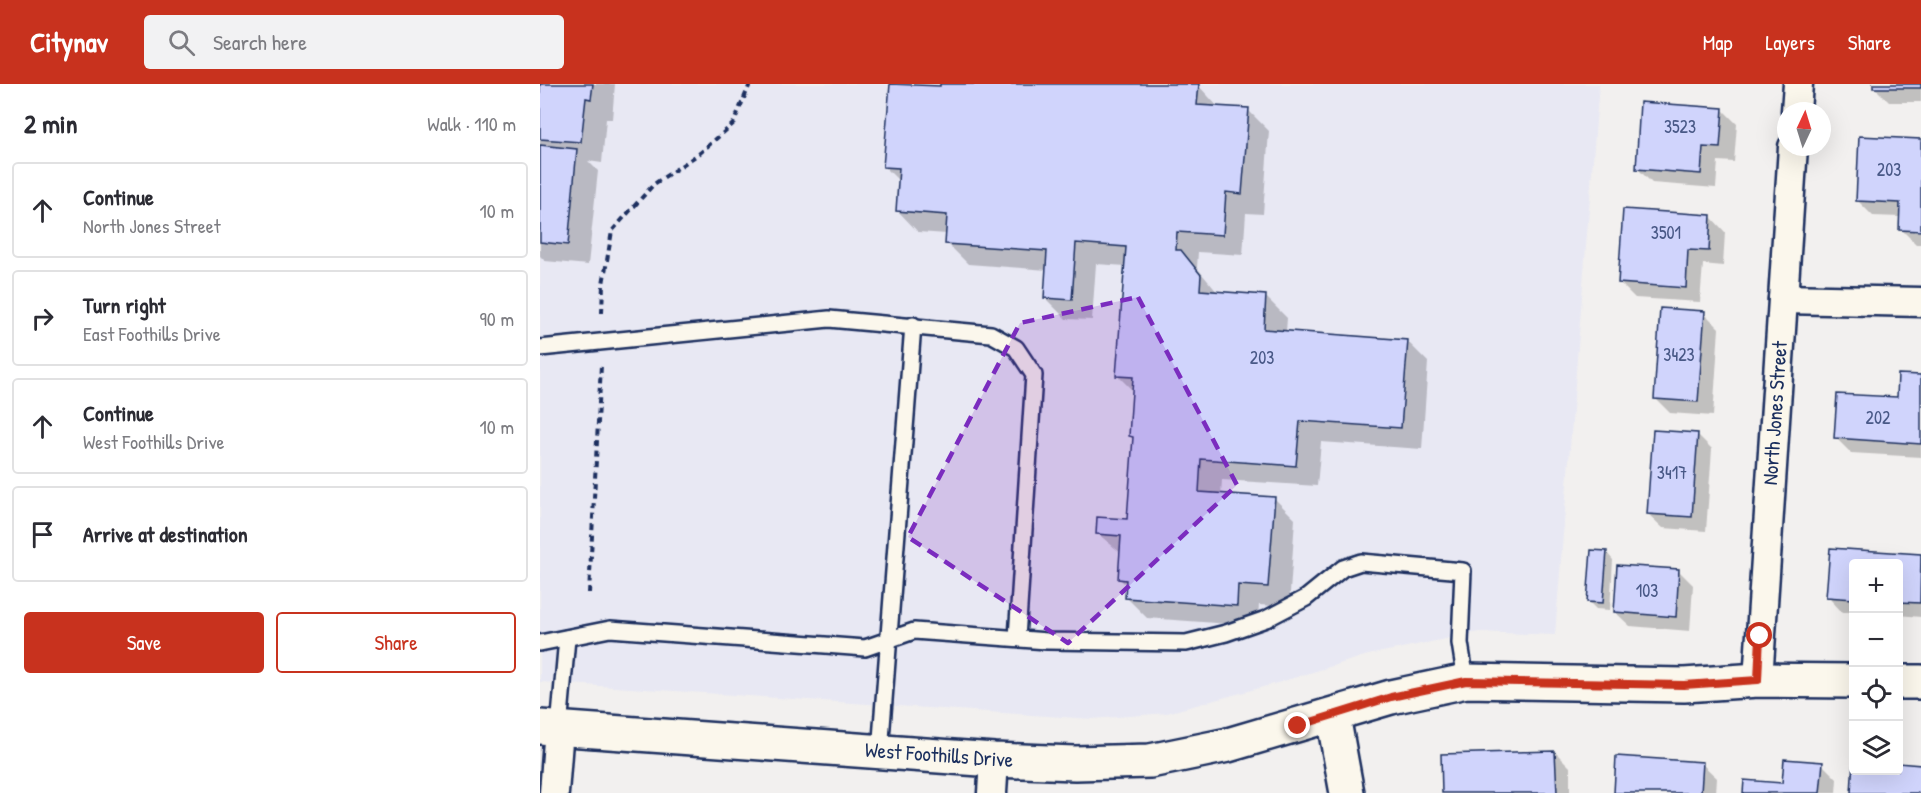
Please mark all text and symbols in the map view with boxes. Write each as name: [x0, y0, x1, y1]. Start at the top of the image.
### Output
search box: [144, 15, 564, 69]
text: Citynav: [30, 23, 108, 61]
icon: search: [165, 26, 198, 59]
text: Search here: [213, 27, 307, 57]
text: Map: [1703, 28, 1732, 57]
text: Layers: [1765, 28, 1815, 57]
text: Share: [1848, 28, 1891, 57]
north arrow: [1777, 102, 1831, 156]
text: 2 min: [24, 106, 77, 141]
text: Walk · 110 m: [427, 110, 516, 137]
house number: 3523: [1664, 114, 1696, 139]
house number: 203: [1877, 157, 1901, 182]
text: Continue: [83, 182, 154, 212]
icon: ahead: [26, 194, 59, 227]
text: 10 m: [480, 197, 514, 224]
text: North Jones Street: [83, 212, 221, 239]
house number: 3501: [1651, 220, 1681, 245]
text: Turn right: [83, 290, 166, 320]
icon: right: [26, 302, 59, 335]
text: 90 m: [480, 305, 514, 332]
text: East Foothills Drive: [83, 320, 221, 347]
street label: North Jones Street: [1755, 339, 1794, 486]
house number: 3423: [1663, 342, 1695, 367]
house number: 203: [1250, 345, 1274, 370]
text: Continue: [83, 398, 154, 428]
house number: 202: [1866, 405, 1891, 430]
icon: ahead: [26, 410, 59, 443]
text: 10 m: [480, 413, 514, 440]
text: West Foothills Drive: [83, 428, 224, 455]
house number: 3417: [1657, 460, 1687, 485]
icon: arrive: [26, 518, 59, 551]
text: Arrive at destination: [83, 519, 248, 549]
map controls: [1849, 559, 1903, 775]
button: +: [1849, 559, 1903, 613]
house number: 103: [1636, 578, 1658, 603]
button: Save: [24, 612, 264, 673]
button: Share: [276, 612, 516, 673]
button: −: [1849, 613, 1903, 667]
route start: [1746, 622, 1772, 648]
button: locate: [1849, 667, 1903, 721]
route end: [1284, 712, 1310, 738]
button: layers: [1849, 721, 1903, 775]
street label: West Foothills Drive: [864, 735, 1014, 774]

